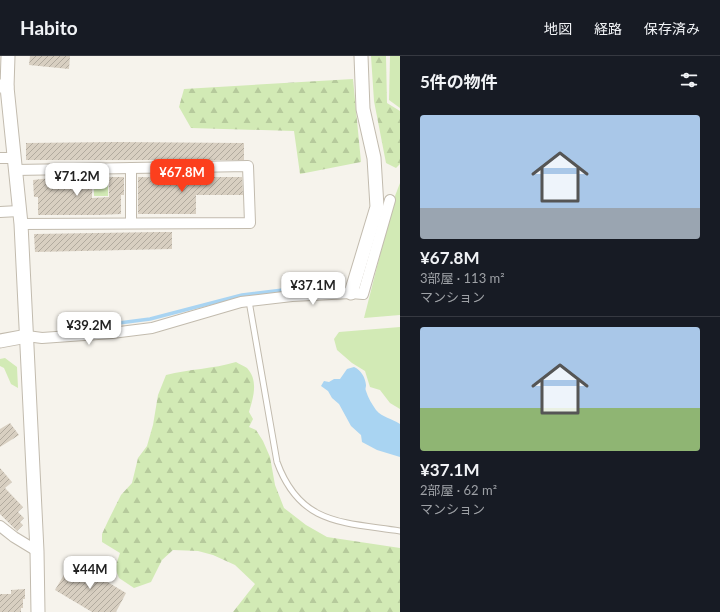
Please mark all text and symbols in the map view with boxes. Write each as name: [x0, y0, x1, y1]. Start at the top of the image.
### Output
text: Habito: [20, 16, 78, 39]
text: 地図: [544, 20, 572, 37]
text: 経路: [594, 20, 622, 37]
text: 保存済み: [644, 20, 700, 37]
icon: filters: [678, 69, 700, 91]
text: 5件の物件: [420, 71, 498, 92]
icon: home: [524, 141, 596, 213]
pin: ¥67.8M: [149, 159, 215, 193]
pin: ¥71.2M: [44, 163, 110, 197]
text: ¥67.8M: [159, 164, 205, 180]
text: ¥71.2M: [54, 168, 100, 184]
text: ¥67.8M: [420, 247, 480, 268]
text: 3部屋 · 113 m²: [420, 270, 505, 286]
pin: ¥37.1M: [280, 272, 346, 306]
text: ¥37.1M: [290, 277, 336, 293]
text: マンション: [420, 289, 485, 305]
pin: ¥39.2M: [56, 312, 122, 346]
text: ¥39.2M: [66, 317, 112, 333]
icon: home: [524, 353, 596, 425]
text: ¥37.1M: [420, 459, 480, 480]
text: 2部屋 · 62 m²: [420, 482, 497, 498]
text: マンション: [420, 501, 485, 517]
pin: ¥44M: [66, 556, 114, 590]
text: ¥44M: [73, 561, 107, 577]

